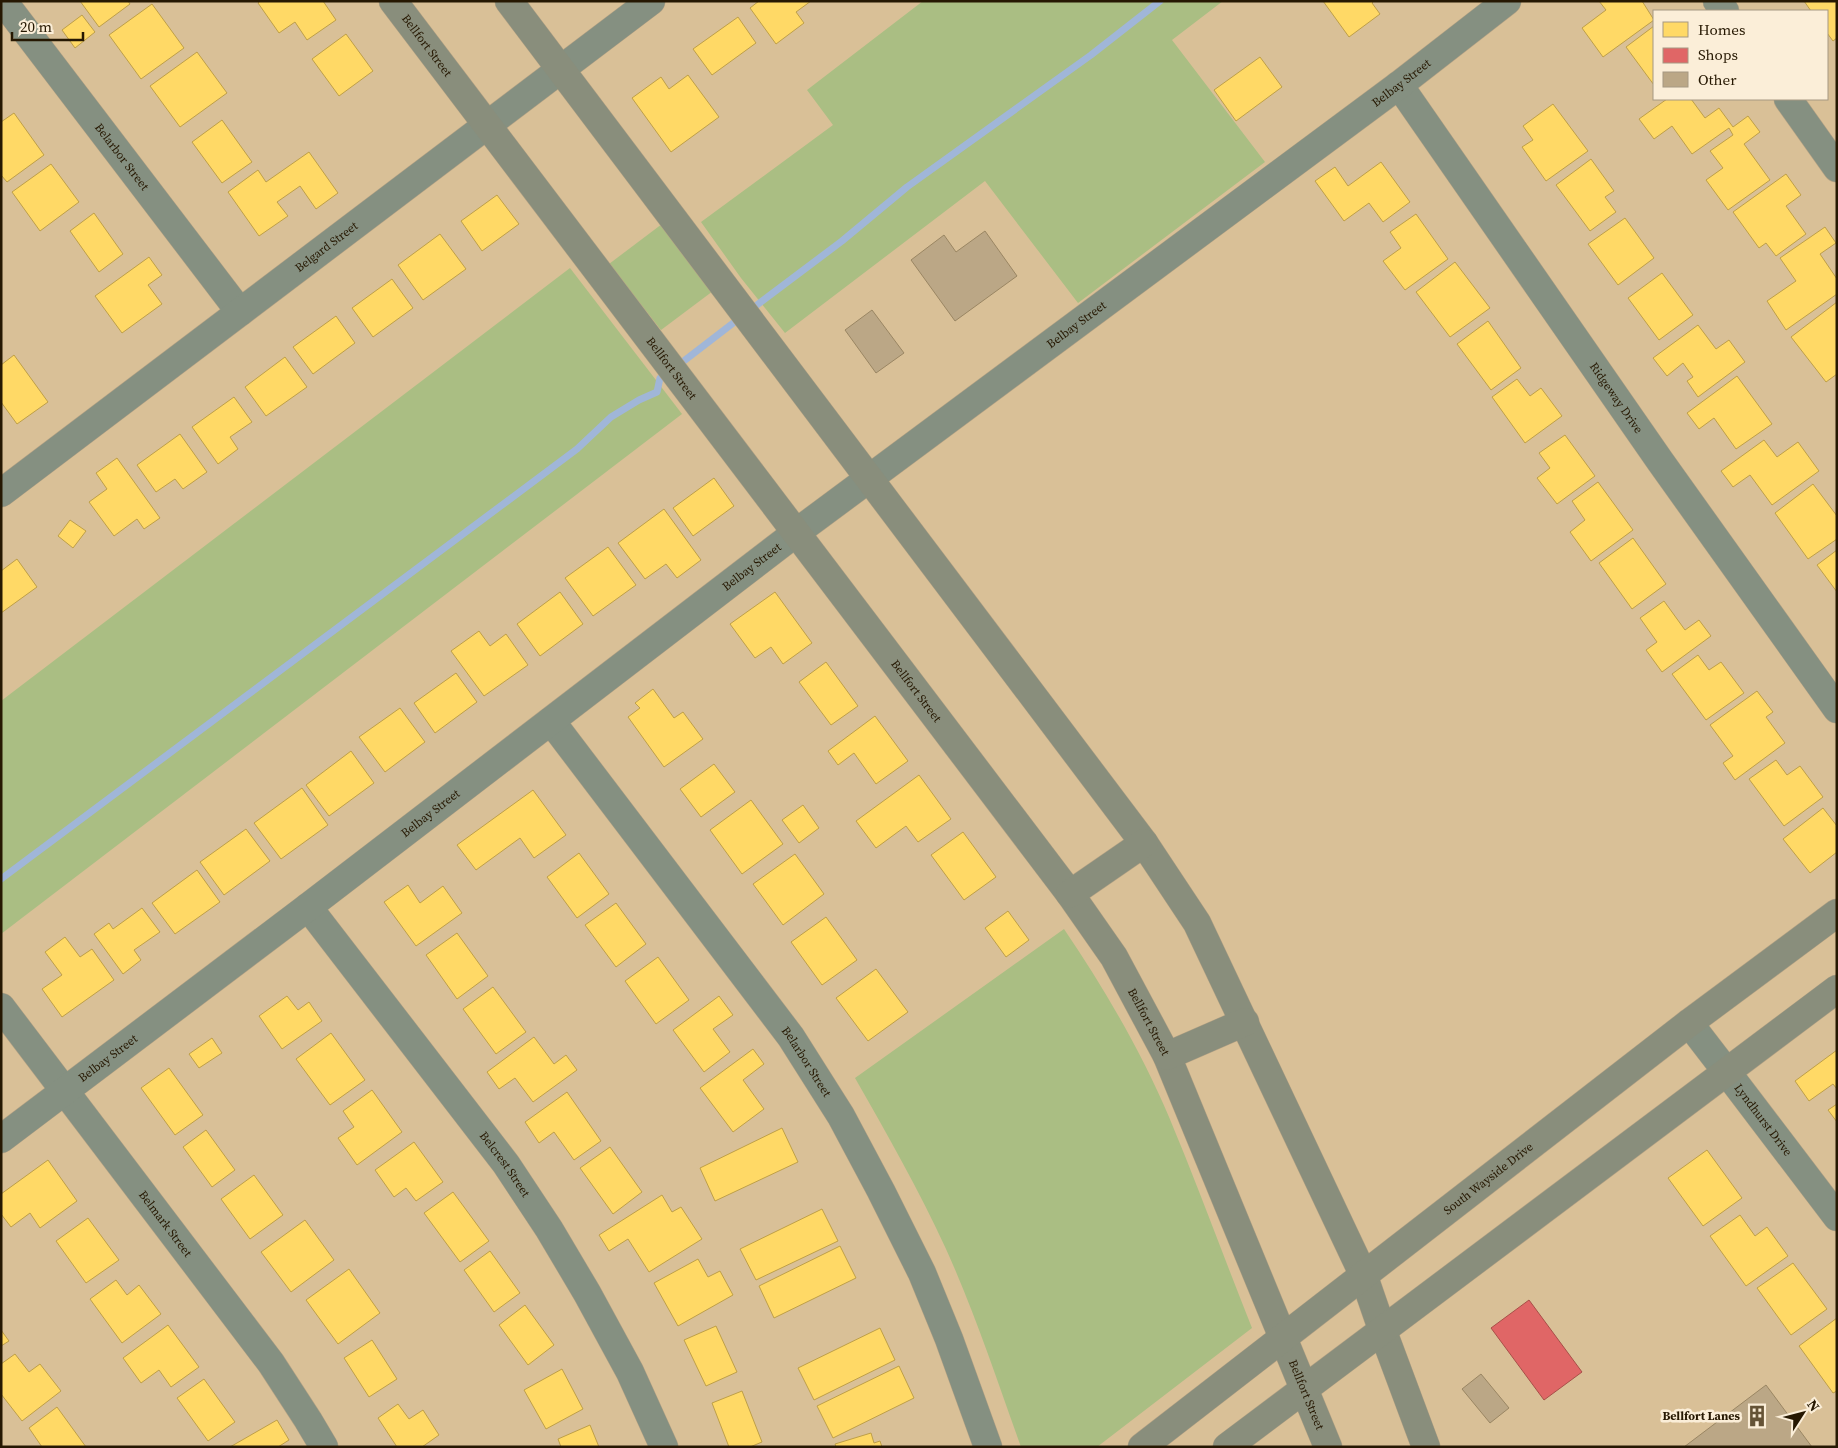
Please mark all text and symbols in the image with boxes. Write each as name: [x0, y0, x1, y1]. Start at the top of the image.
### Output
scale bar: [12, 10, 84, 42]
legend: [1653, 10, 1828, 100]
street label: Bellfort Street: [398, 11, 456, 80]
text: 20 m: [20, 16, 52, 37]
text: Homes: [1698, 19, 1745, 40]
text: Shops: [1698, 44, 1738, 65]
street label: Belbay Street: [1369, 55, 1434, 110]
text: Other: [1698, 69, 1737, 90]
street label: Belarbor Street: [91, 120, 153, 194]
street label: Belgard Street: [292, 218, 361, 276]
street label: Belbay Street: [1043, 297, 1109, 352]
street label: Bellfort Street: [643, 334, 700, 403]
street label: Ridgeway Drive: [1586, 359, 1647, 437]
street label: Belbay Street: [719, 539, 784, 594]
street label: Bellfort Street: [887, 657, 945, 726]
street label: Belbay Street: [398, 785, 463, 841]
street label: Bellfort Street: [1124, 985, 1173, 1059]
street label: Belarbor Street: [778, 1023, 835, 1100]
street label: Belbay Street: [75, 1031, 141, 1086]
street label: Lyndhurst Drive: [1730, 1080, 1796, 1159]
street label: Belcrest Street: [476, 1128, 534, 1200]
street label: South Wayside Drive: [1440, 1139, 1536, 1219]
street label: Belmark Street: [135, 1187, 196, 1260]
street label: Bellfort Street: [1285, 1357, 1328, 1432]
north arrow: [1778, 1388, 1828, 1438]
text: N: [1802, 1395, 1825, 1415]
building icon: Bellfort Lanes: [1744, 1403, 1770, 1429]
place label: Bellfort Lanes: [1662, 1408, 1741, 1424]

